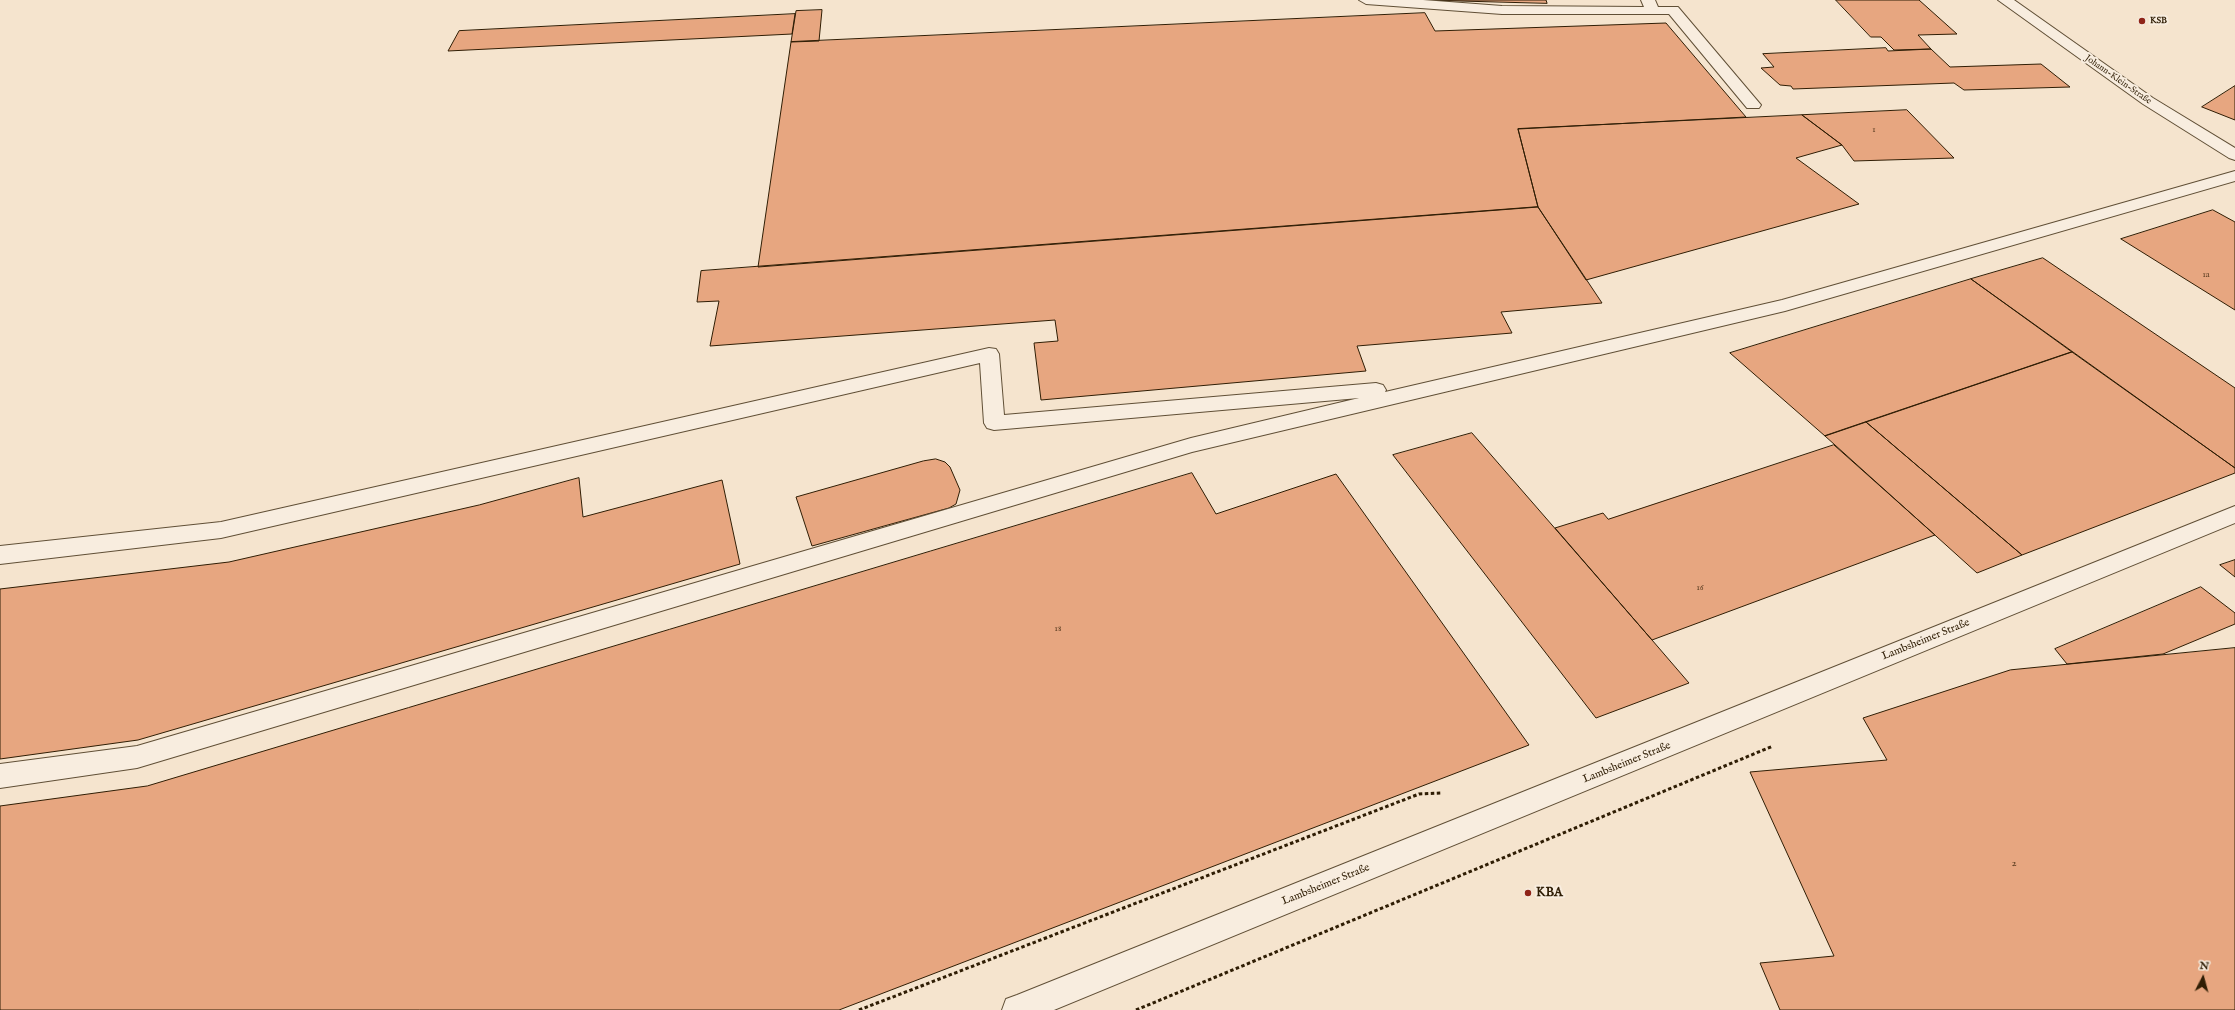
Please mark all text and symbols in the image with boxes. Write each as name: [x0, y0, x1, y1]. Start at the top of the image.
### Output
marker: KSB: [2137, 16, 2147, 26]
place label: KSB: [2150, 16, 2167, 26]
street label: Johann-Klein-Straße: [2083, 53, 2153, 107]
house number: 1: [1872, 125, 1876, 135]
house number: 1a: [2202, 270, 2210, 280]
house number: 16: [1696, 583, 1704, 593]
street label: Lambsheimer Straße: [1880, 616, 1972, 664]
house number: 18: [1055, 624, 1061, 634]
street label: Lambsheimer Straße: [1581, 739, 1673, 787]
house number: 2: [2011, 857, 2017, 871]
street label: Lambsheimer Straße: [1280, 861, 1372, 909]
place label: KBA: [1536, 885, 1563, 901]
marker: KBA: [1523, 888, 1533, 898]
north arrow: [2183, 958, 2223, 998]
text: N: [2199, 959, 2210, 974]

